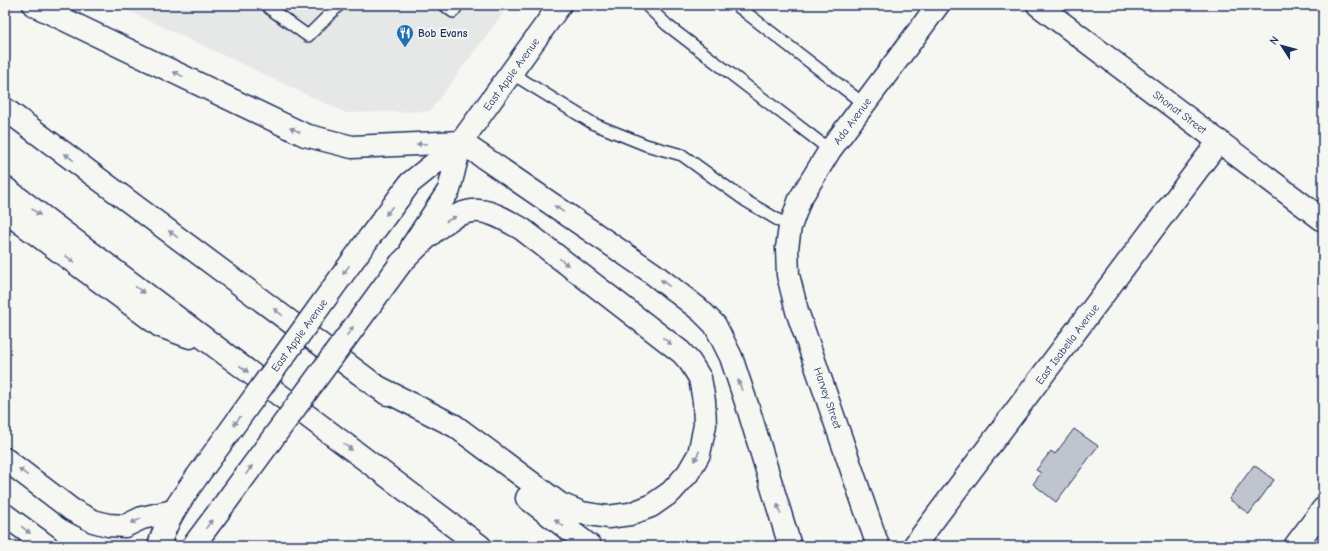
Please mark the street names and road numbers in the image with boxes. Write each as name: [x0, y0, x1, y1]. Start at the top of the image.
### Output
street label: East Apple Avenue: [481, 35, 542, 113]
street label: Shonat Street: [1150, 88, 1210, 137]
street label: Ada Avenue: [831, 95, 874, 147]
street label: East Apple Avenue: [269, 296, 330, 374]
street label: East Isabella Avenue: [1033, 301, 1102, 387]
street label: Harvey Street: [811, 366, 844, 431]

